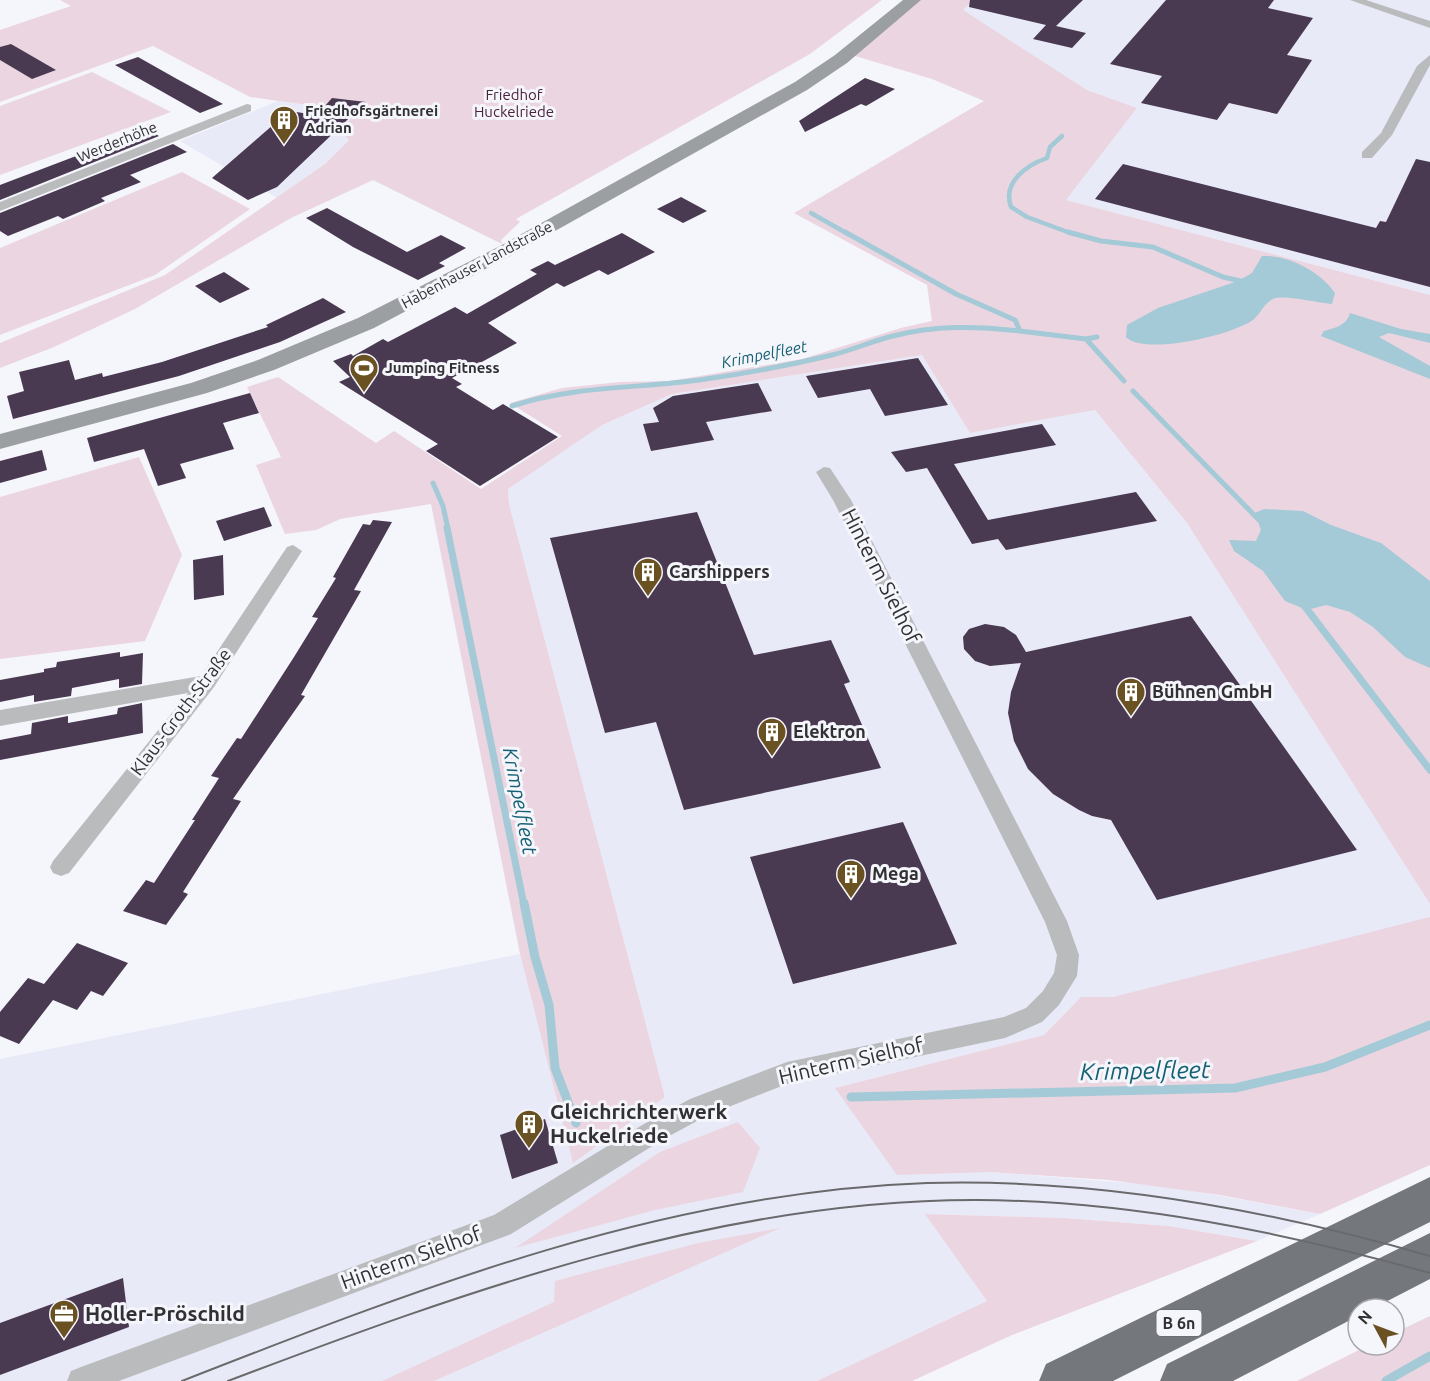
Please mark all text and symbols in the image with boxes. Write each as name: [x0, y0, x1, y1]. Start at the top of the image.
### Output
park label: Friedhof Huckelriede: [474, 86, 554, 120]
place label: Friedhofsgärtnerei Adrian: [305, 102, 438, 136]
building icon: Friedhofsgärtnerei Adrian: [268, 104, 300, 146]
street label: Werderhöhe: [74, 118, 159, 165]
street label: Habenhauser Landstraße: [398, 218, 555, 312]
water label: Krimpelfleet: [720, 337, 809, 372]
sports icon: Jumping Fitness: [348, 352, 380, 394]
place label: Jumping Fitness: [385, 359, 499, 376]
street label: Hinterm Sielhof: [838, 504, 927, 648]
building icon: Carshippers: [632, 556, 664, 598]
place label: Carshippers: [669, 561, 770, 581]
street label: Klaus-Groth-Straße: [126, 644, 234, 779]
building icon: Bühnen GmbH: [1115, 676, 1147, 718]
place label: Bühnen GmbH: [1152, 681, 1273, 701]
building icon: Elektron: [756, 716, 788, 758]
place label: Elektron: [793, 721, 866, 741]
water label: Krimpelfleet: [499, 745, 542, 857]
building icon: Mega: [835, 858, 867, 900]
place label: Mega: [872, 863, 919, 883]
street label: Hinterm Sielhof: [776, 1031, 927, 1088]
water label: Krimpelfleet: [1080, 1056, 1211, 1085]
place label: Gleichrichterwerk Huckelriede: [550, 1099, 727, 1147]
building icon: Gleichrichterwerk Huckelriede: [513, 1108, 545, 1150]
street label: Hinterm Sielhof: [337, 1220, 485, 1294]
north arrow: [1346, 1297, 1406, 1357]
office icon: Holler-Pröschild: [48, 1298, 80, 1340]
place label: Holler-Pröschild: [85, 1301, 245, 1325]
text: N: [1354, 1307, 1375, 1328]
road number: B 6n: [1156, 1310, 1202, 1336]

